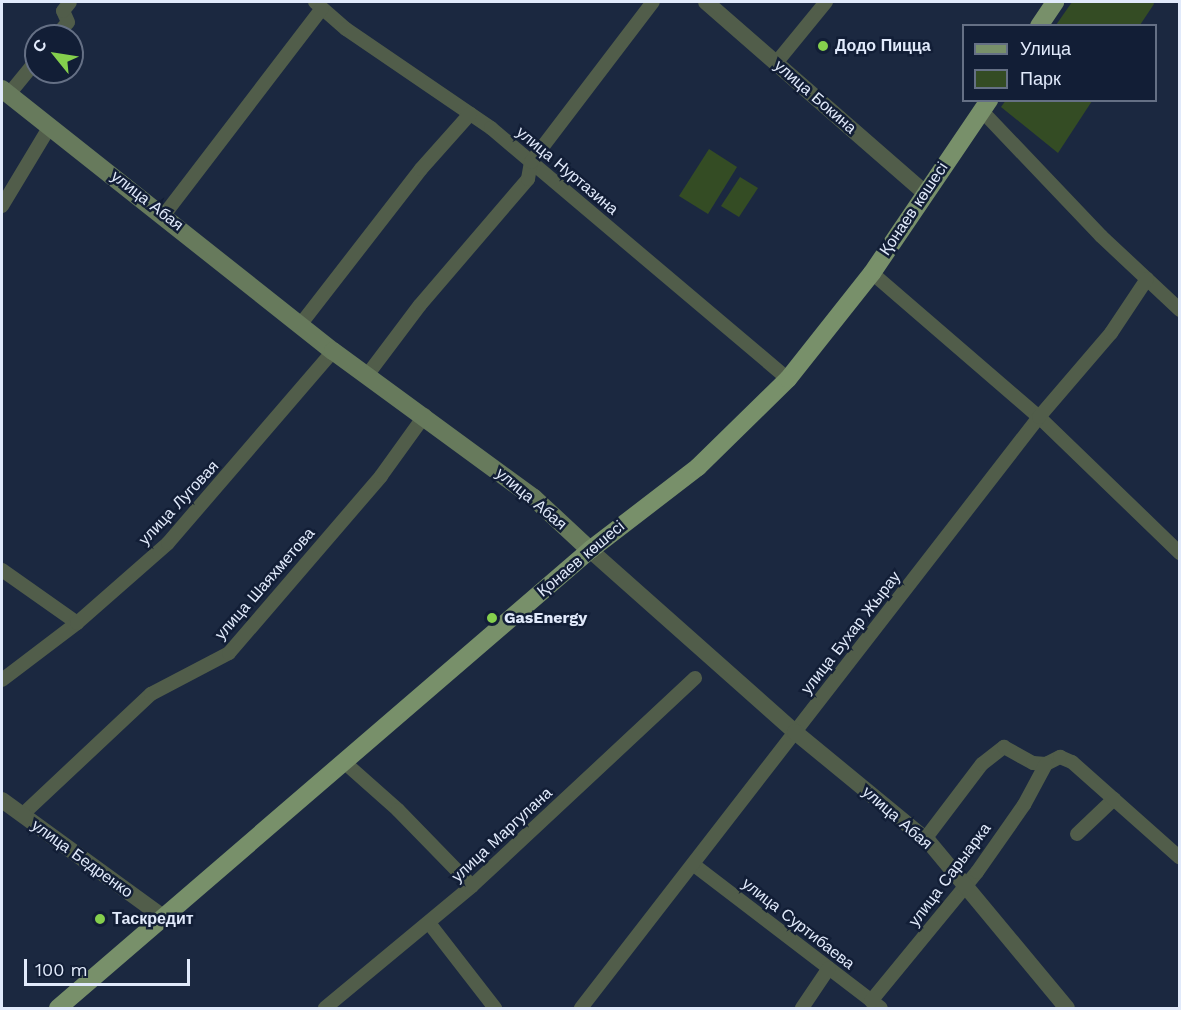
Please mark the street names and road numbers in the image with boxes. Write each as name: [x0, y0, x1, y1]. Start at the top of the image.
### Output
street label: улица Бокина: [770, 56, 860, 138]
street label: улица Нуртазина: [512, 123, 622, 219]
street label: Қонаев көшесі: [876, 159, 952, 259]
street label: улица Абая: [107, 167, 187, 235]
street label: улица Луговая: [135, 457, 223, 549]
street label: улица Абая: [492, 464, 570, 534]
street label: Қонаев көшесі: [533, 517, 629, 601]
street label: улица Шаяхметова: [211, 524, 319, 644]
street label: улица Бухар Жырау: [797, 568, 905, 698]
street label: улица Абая: [858, 782, 936, 854]
street label: улица Маргулана: [448, 784, 556, 886]
street label: улица Бедренко: [28, 816, 136, 902]
street label: улица Сарыарка: [905, 820, 995, 930]
street label: улица Суртибаева: [738, 874, 858, 974]

